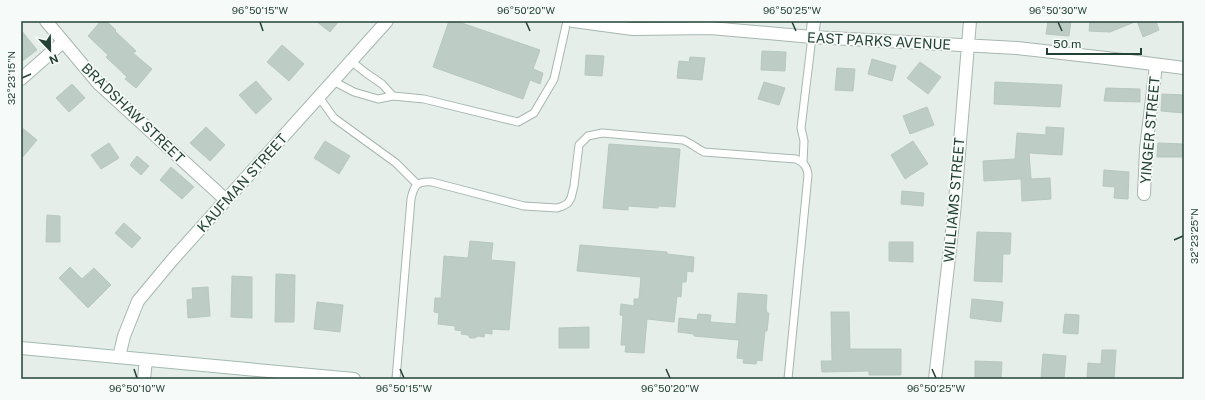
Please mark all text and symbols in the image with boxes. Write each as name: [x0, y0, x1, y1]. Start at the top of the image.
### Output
text: 96°50'15"W: [232, 4, 289, 16]
text: 96°50'20"W: [497, 4, 555, 16]
text: 96°50'25"W: [763, 4, 822, 16]
text: 96°50'30"W: [1029, 4, 1088, 16]
street label: EAST PARKS AVENUE: [807, 29, 951, 53]
north arrow: [30, 30, 70, 70]
scale bar: [1047, 30, 1141, 56]
text: 50 m: [1053, 37, 1081, 51]
text: 32°23'15"N: [5, 51, 17, 105]
text: N: [48, 52, 60, 66]
street label: BRADSHAW STREET: [78, 60, 188, 166]
street label: YINGER STREET: [1137, 76, 1163, 184]
street label: KAUFMAN STREET: [194, 131, 290, 235]
street label: WILLIAMS STREET: [941, 137, 967, 263]
text: 32°23'25"N: [1188, 208, 1200, 264]
text: 96°50'10"W: [109, 382, 165, 394]
text: 96°50'15"W: [376, 382, 433, 394]
text: 96°50'20"W: [641, 382, 699, 394]
text: 96°50'25"W: [907, 382, 966, 394]

